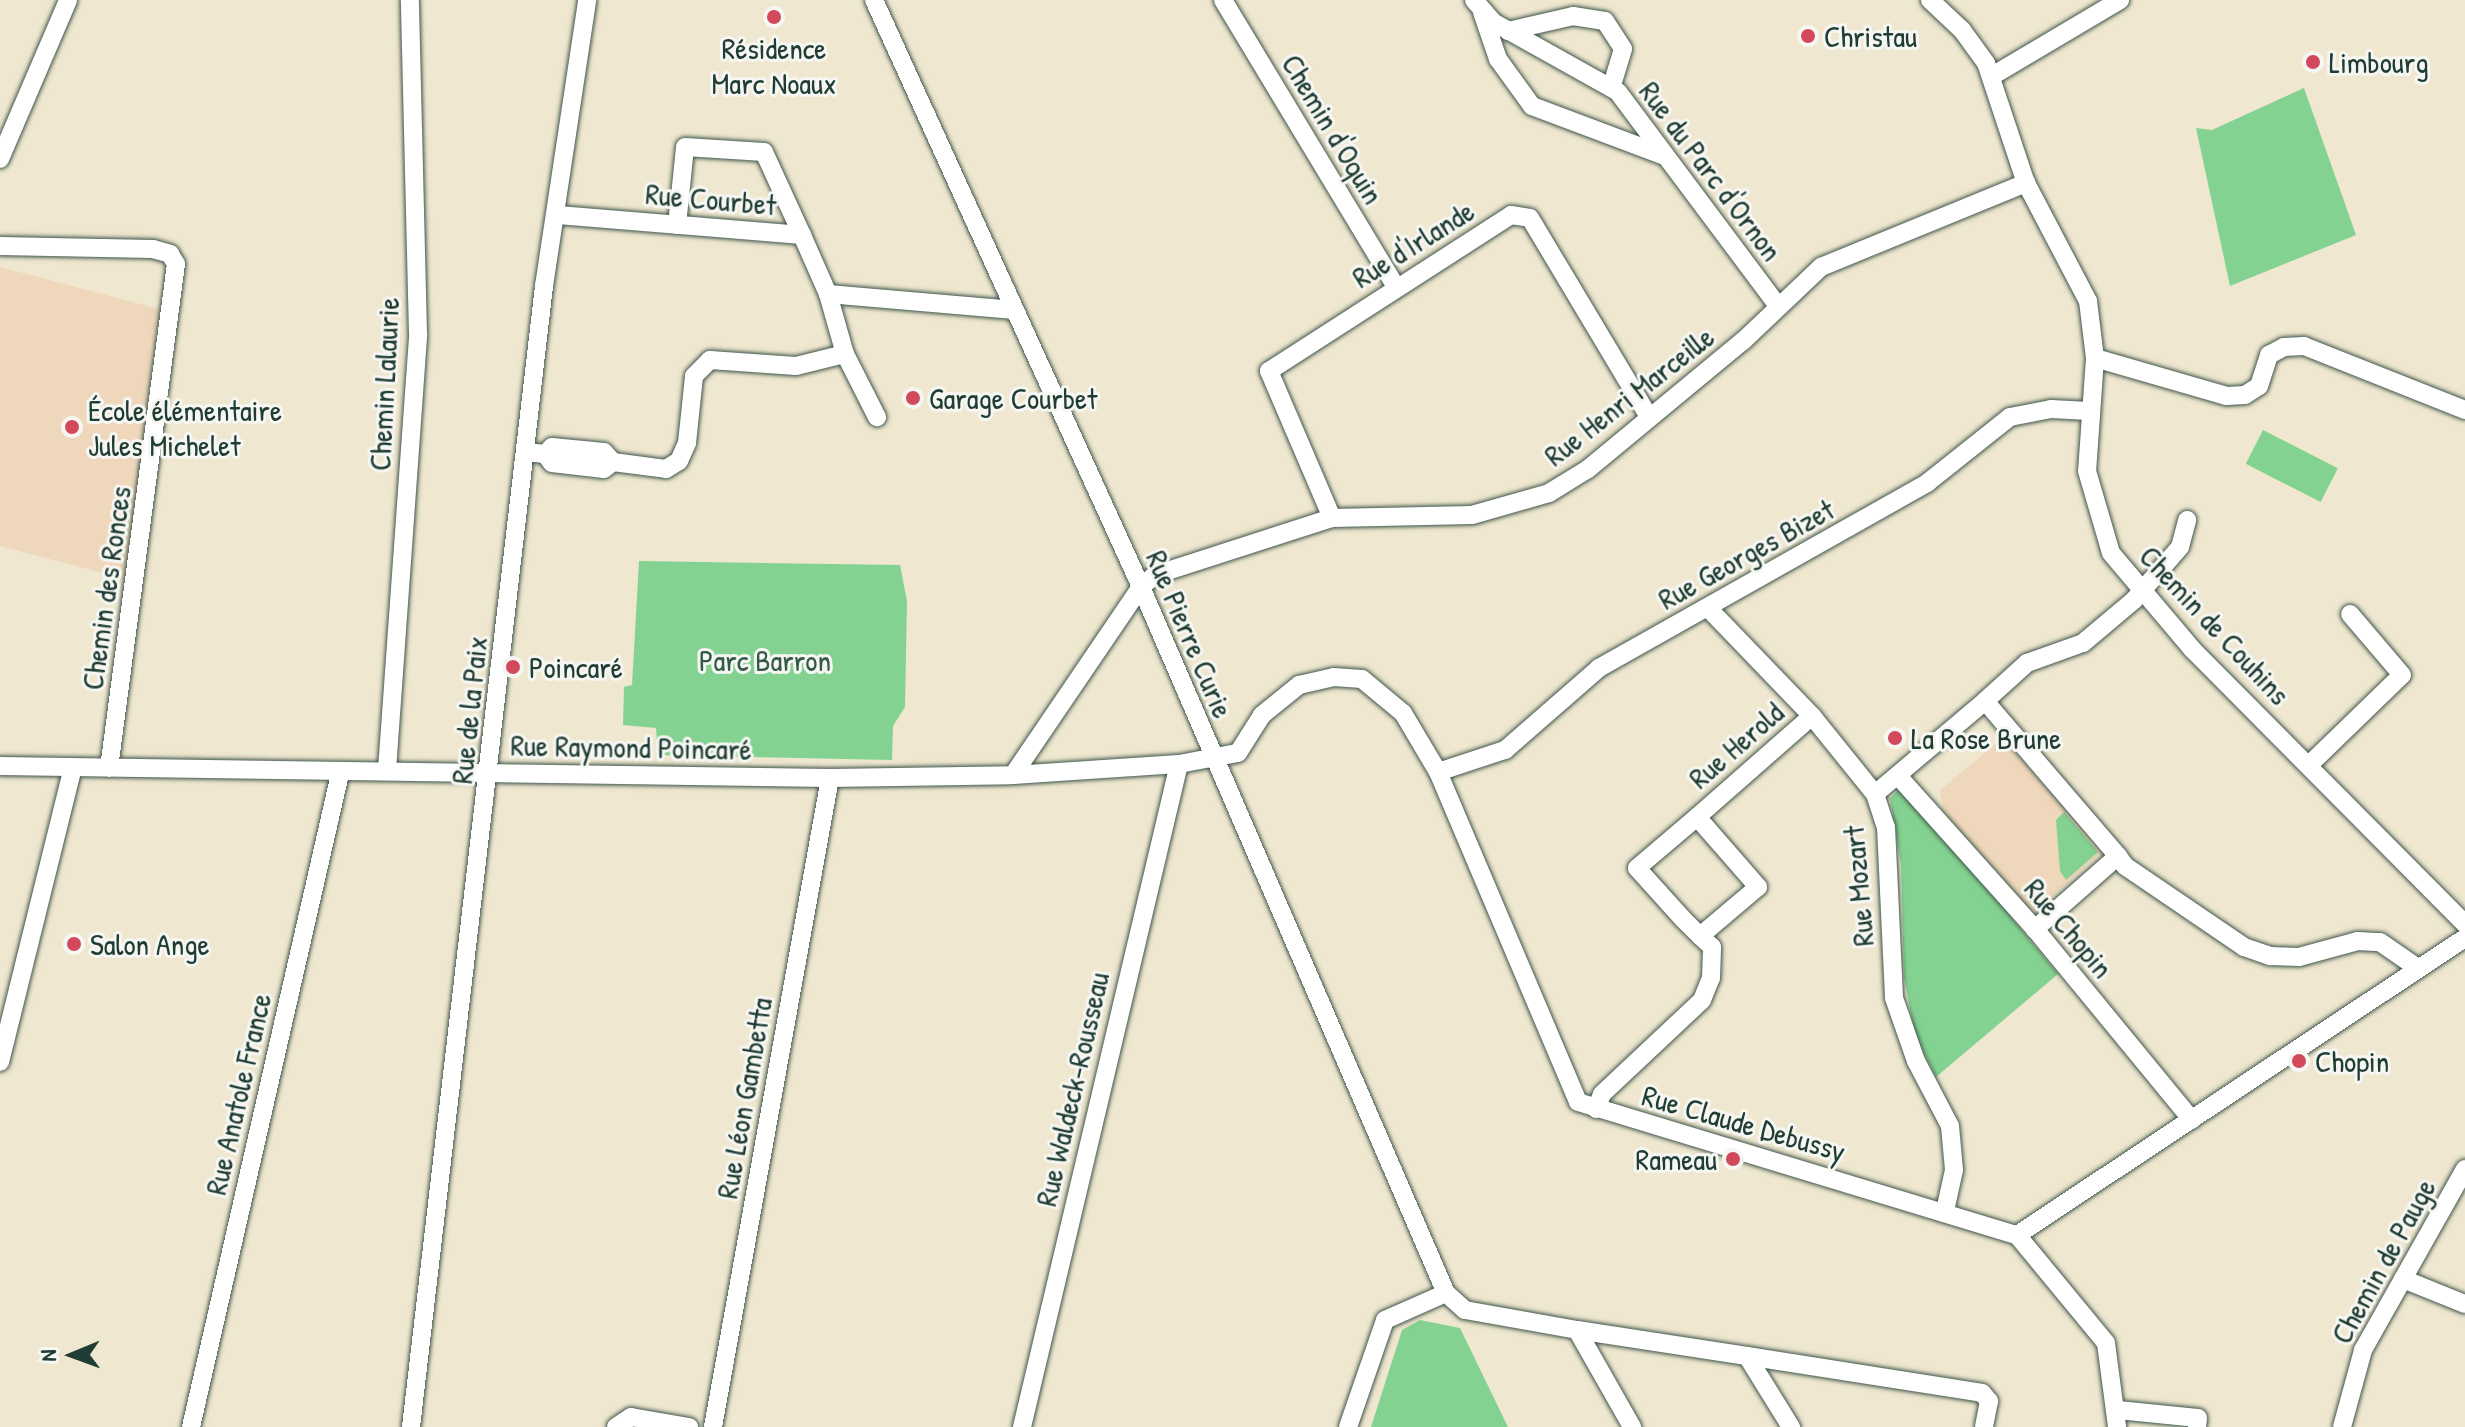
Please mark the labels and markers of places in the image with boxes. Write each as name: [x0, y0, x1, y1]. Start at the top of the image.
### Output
marker: Résidence Marc Noaux: [765, 8, 783, 26]
place label: Christau: [1824, 18, 1917, 54]
marker: Christau: [1799, 27, 1817, 45]
place label: Résidence Marc Noaux: [712, 30, 836, 100]
place label: Limbourg: [2329, 44, 2429, 80]
marker: Limbourg: [2304, 53, 2322, 71]
place label: Garage Courbet: [929, 380, 1097, 416]
marker: Garage Courbet: [904, 389, 922, 407]
place label: École élémentaire Jules Michelet: [88, 392, 282, 462]
marker: École élémentaire Jules Michelet: [63, 418, 81, 436]
place label: Poincaré: [529, 649, 623, 685]
marker: Poincaré: [504, 658, 522, 676]
place label: La Rose Brune: [1911, 720, 2061, 756]
marker: La Rose Brune: [1886, 729, 1904, 747]
place label: Salon Ange: [90, 926, 210, 962]
marker: Salon Ange: [65, 935, 83, 953]
place label: Chopin: [2315, 1043, 2389, 1079]
marker: Chopin: [2290, 1052, 2308, 1070]
place label: Rameau: [1636, 1141, 1717, 1177]
marker: Rameau: [1724, 1150, 1742, 1168]

